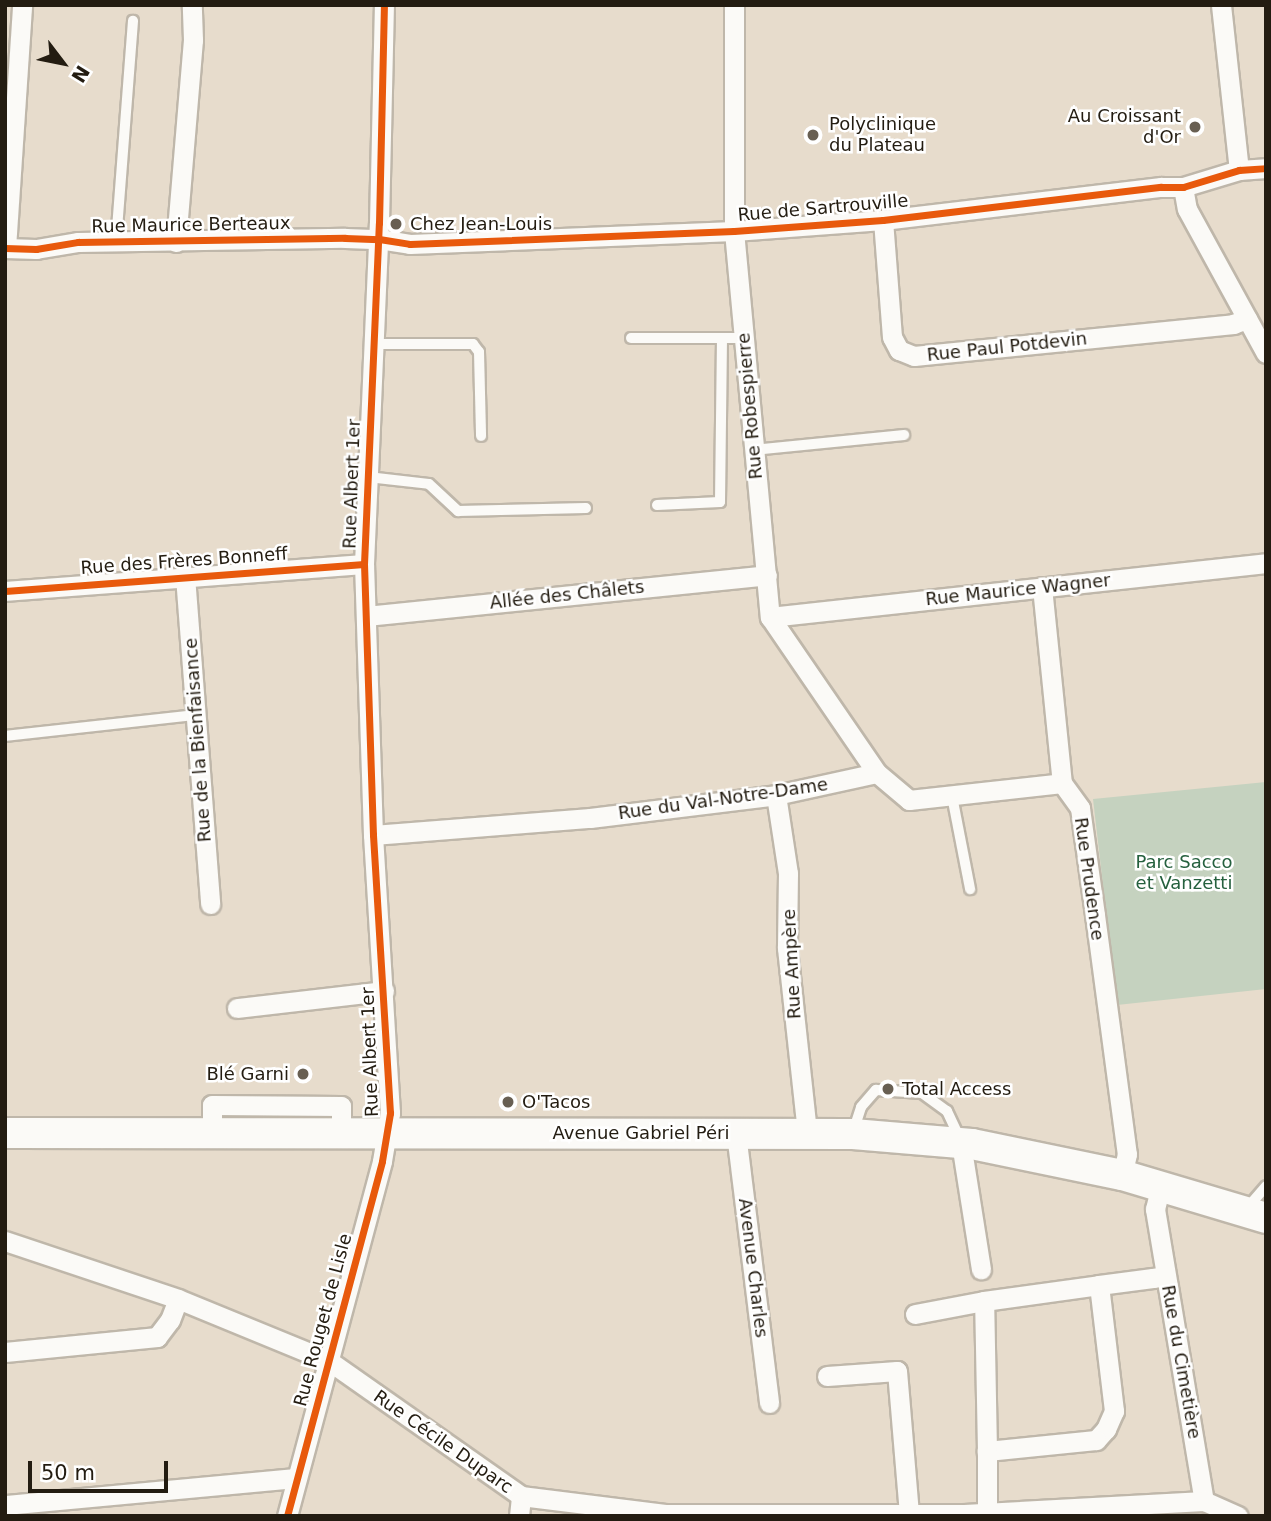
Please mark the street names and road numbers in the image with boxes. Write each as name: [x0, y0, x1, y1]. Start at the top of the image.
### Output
street label: Rue de Sartrouville: [737, 190, 909, 226]
street label: Rue Maurice Berteaux: [91, 212, 291, 238]
street label: Rue Paul Potdevin: [926, 328, 1088, 366]
street label: Rue Robespierre: [733, 332, 767, 480]
street label: Rue Albert 1er: [339, 419, 365, 549]
street label: Rue des Frères Bonneff: [80, 543, 288, 579]
street label: Rue Maurice Wagner: [924, 570, 1112, 610]
street label: Allée des Châlets: [489, 576, 645, 614]
street label: Rue de la Bienfaisance: [180, 637, 216, 843]
street label: Rue du Val-Notre-Dame: [617, 774, 829, 824]
street label: Rue Prudence: [1070, 816, 1108, 942]
street label: Rue Ampère: [778, 908, 806, 1020]
street label: Rue Albert 1er: [357, 987, 383, 1117]
street label: Avenue Gabriel Péri: [553, 1122, 729, 1144]
street label: Avenue Charles: [734, 1197, 772, 1339]
street label: Rue Rouget de Lisle: [290, 1231, 356, 1409]
street label: Rue du Cimetière: [1157, 1283, 1205, 1441]
street label: Rue Cécile Duparc: [369, 1386, 517, 1498]

